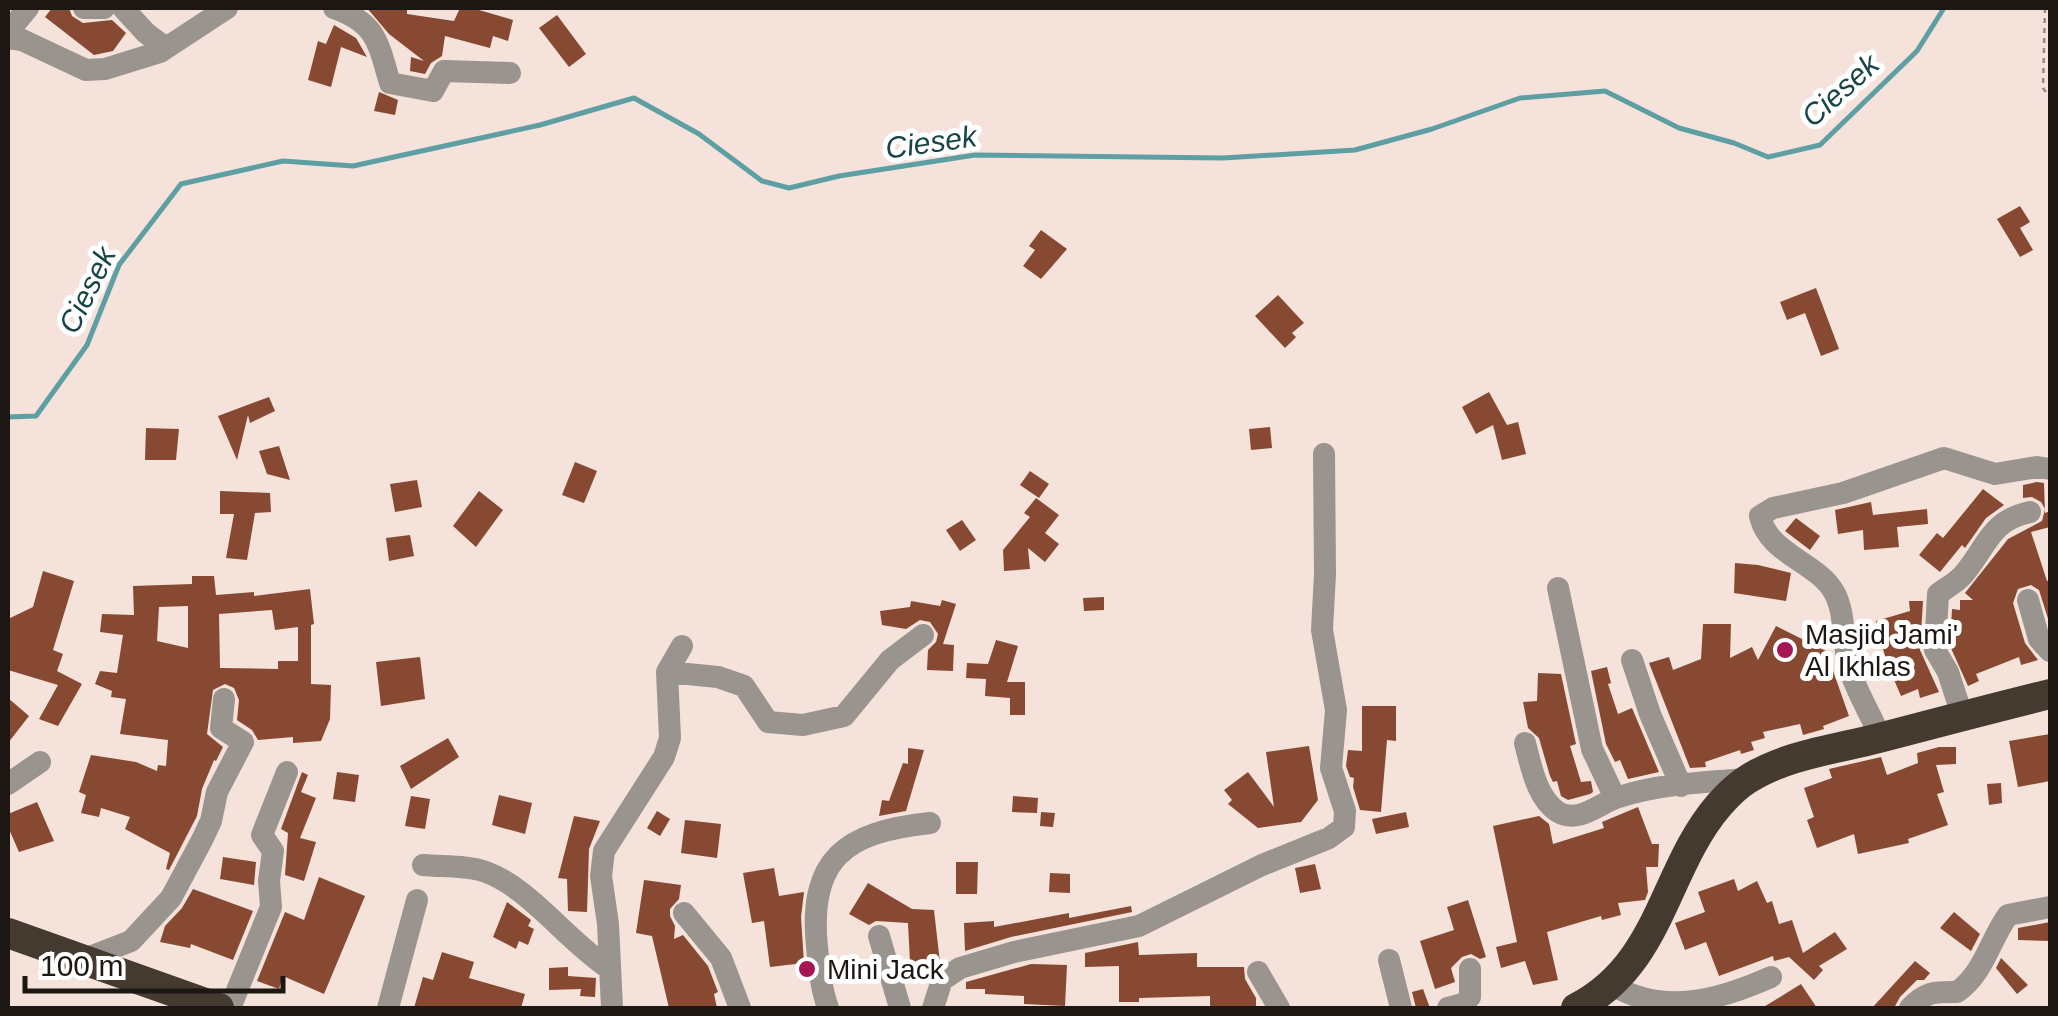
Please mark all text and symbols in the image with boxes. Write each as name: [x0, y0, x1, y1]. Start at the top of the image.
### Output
water label: Ciesek: [1795, 46, 1887, 133]
water label: Ciesek: [883, 119, 981, 165]
water label: Ciesek: [52, 240, 123, 338]
place label: Masjid Jami' Al Ikhlas: [1805, 619, 1958, 682]
marker: Masjid Jami' Al Ikhlas: [1774, 639, 1796, 661]
scale bar: [25, 931, 282, 993]
text: 100 m: [40, 949, 123, 982]
place label: Mini Jack: [827, 954, 945, 985]
marker: Mini Jack: [796, 958, 818, 980]

